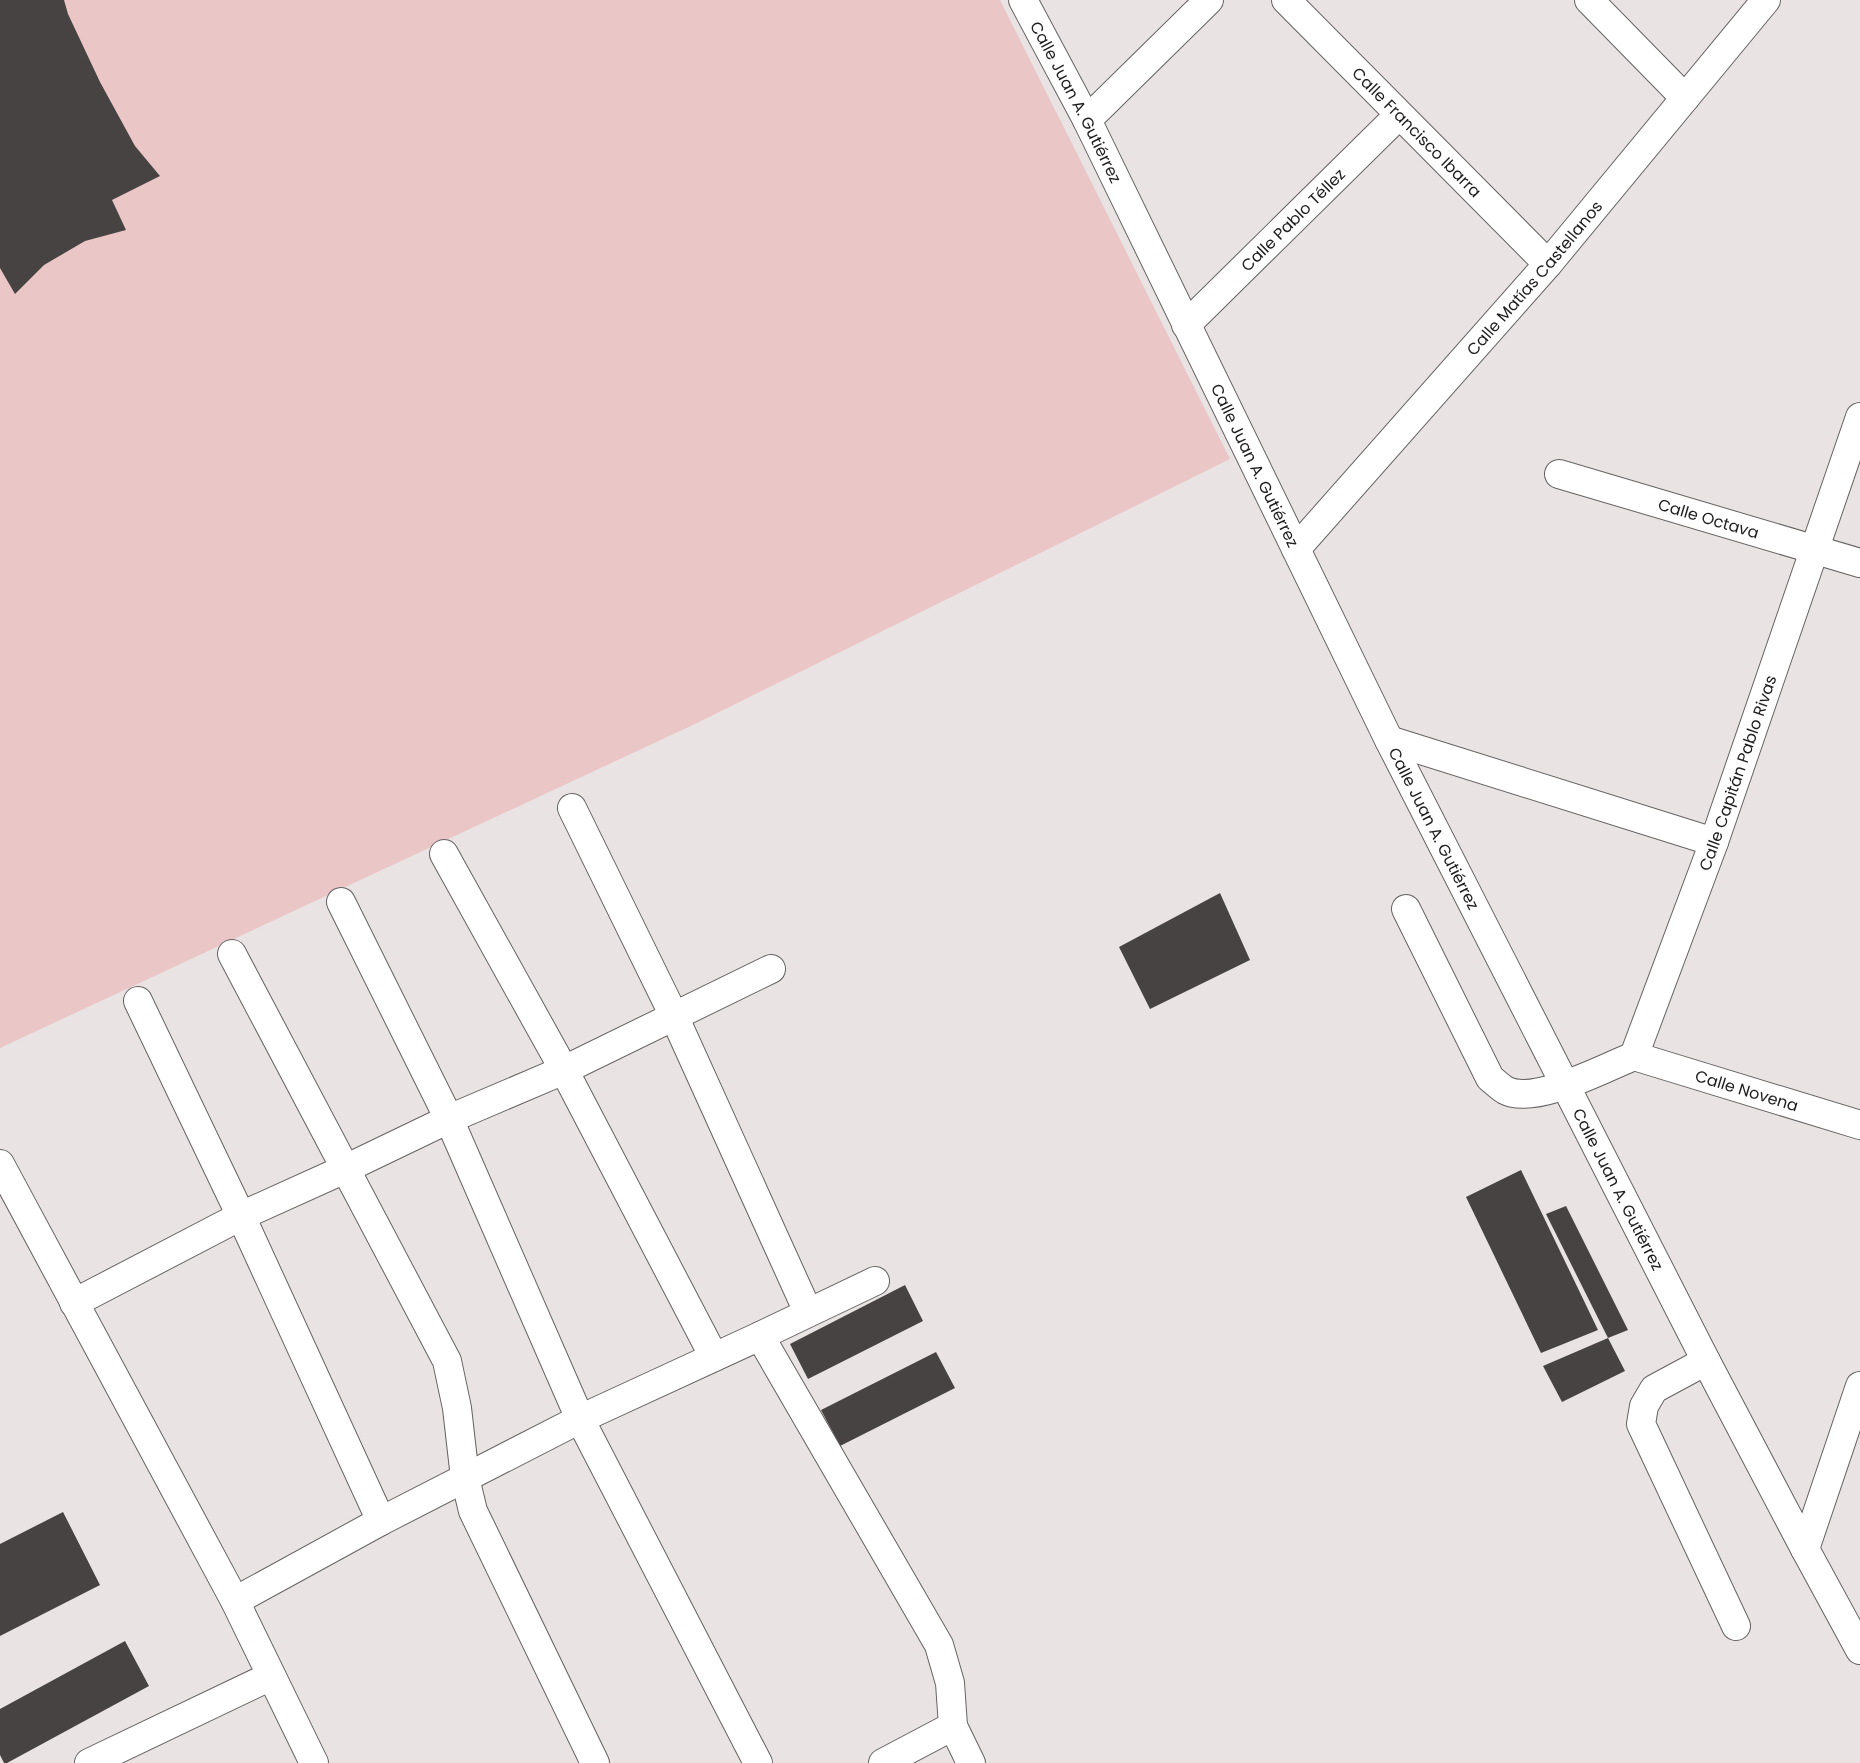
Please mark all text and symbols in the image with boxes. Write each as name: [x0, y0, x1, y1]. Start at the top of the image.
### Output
street label: Calle Juan A. Gutiérrez: [1025, 17, 1127, 187]
street label: Calle Francisco Ibarra: [1347, 62, 1487, 202]
street label: Calle Pablo Téllez: [1235, 163, 1350, 276]
street label: Calle Matías Castellanos: [1461, 195, 1608, 360]
street label: Calle Juan A. Gutiérrez: [1206, 380, 1305, 551]
street label: Calle Octava: [1655, 492, 1762, 544]
street label: Calle Capitán Pablo Rivas: [1693, 672, 1782, 874]
street label: Calle Juan A. Gutiérrez: [1383, 743, 1485, 914]
street label: Calle Novena: [1692, 1064, 1801, 1117]
street label: Calle Juan A. Gutiérrez: [1567, 1104, 1669, 1274]

